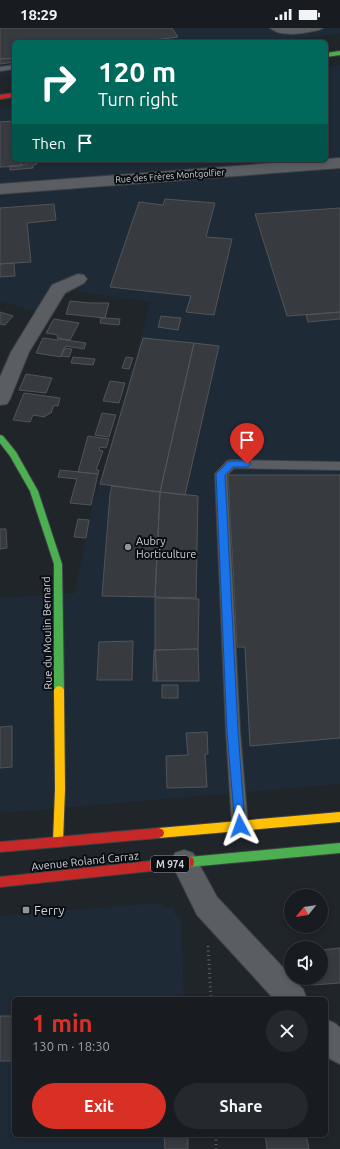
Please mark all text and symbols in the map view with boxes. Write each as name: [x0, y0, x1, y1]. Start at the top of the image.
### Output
text: 18:29: [20, 6, 58, 23]
icon: right: [32, 56, 84, 108]
text: 120 m: [98, 56, 176, 87]
text: Turn right: [98, 89, 178, 109]
icon: arrive: [74, 132, 96, 154]
text: Then: [32, 135, 66, 152]
street label: Rue des Frères Montgolfier: [115, 167, 226, 185]
pin: [230, 423, 264, 464]
icon: arrive: [236, 429, 258, 451]
place label: Aubry Horticulture: [136, 535, 196, 560]
marker: Aubry Horticulture: [123, 542, 133, 552]
street label: Rue du Moulin Bernard: [40, 576, 54, 690]
position arrow: [219, 805, 261, 847]
street label: Avenue Roland Carraz: [31, 849, 139, 873]
road number: M 974: [151, 856, 189, 872]
north arrow: [284, 889, 328, 933]
map controls: [284, 889, 328, 985]
place label: Ferry: [34, 903, 64, 917]
marker: Ferry: [21, 905, 31, 915]
button: sound: [284, 941, 328, 985]
text: 1 min: [32, 1010, 93, 1037]
button: close: [266, 1010, 308, 1052]
text: 130 m · 18:30: [32, 1039, 110, 1053]
button: Exit: [32, 1083, 166, 1129]
button: Share: [174, 1083, 308, 1129]

